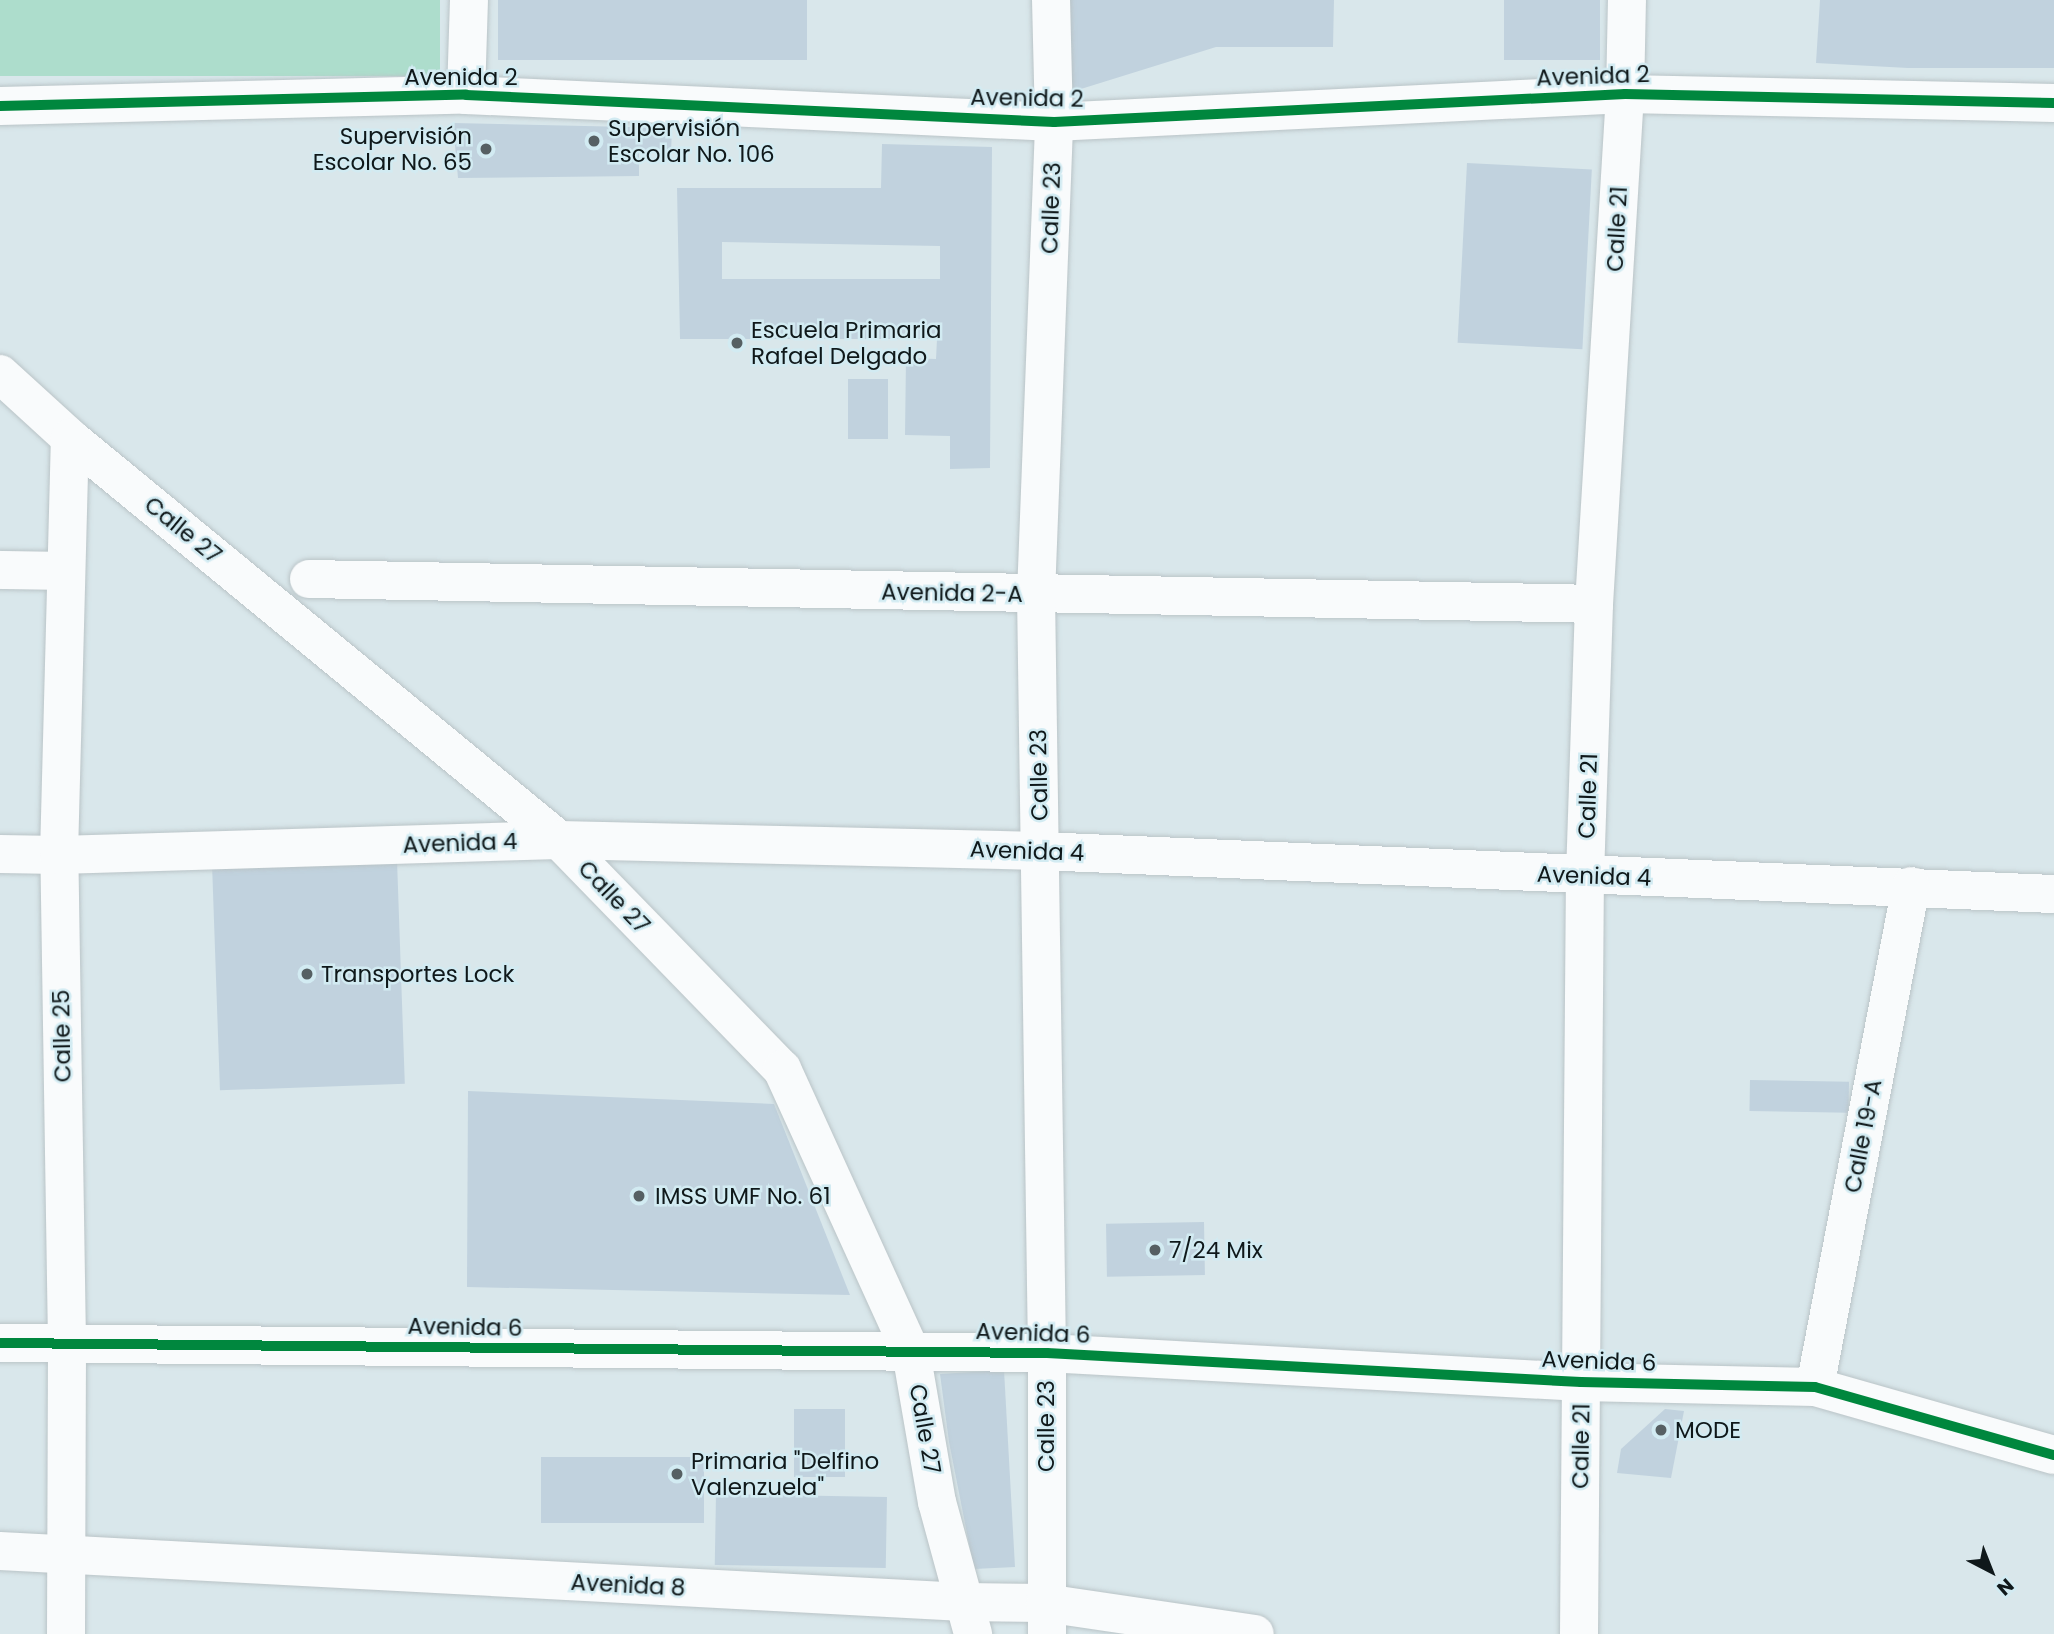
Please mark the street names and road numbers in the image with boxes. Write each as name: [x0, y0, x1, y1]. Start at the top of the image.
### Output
street label: Avenida 2: [1536, 60, 1650, 92]
street label: Avenida 2: [404, 63, 518, 91]
street label: Avenida 2: [970, 83, 1084, 113]
street label: Calle 23: [1036, 162, 1066, 254]
street label: Calle 21: [1601, 186, 1633, 272]
street label: Calle 27: [139, 491, 227, 569]
street label: Avenida 2-A: [881, 578, 1023, 608]
street label: Calle 23: [1024, 729, 1054, 821]
street label: Calle 21: [1573, 753, 1603, 839]
street label: Avenida 4: [402, 827, 518, 859]
street label: Avenida 4: [969, 835, 1085, 867]
street label: Calle 27: [573, 855, 655, 939]
street label: Avenida 4: [1536, 860, 1652, 892]
street label: Calle 25: [47, 989, 77, 1083]
street label: Calle 19-A: [1838, 1077, 1888, 1195]
street label: Avenida 6: [407, 1312, 523, 1342]
street label: Avenida 6: [975, 1317, 1091, 1349]
street label: Avenida 6: [1541, 1345, 1657, 1377]
street label: Calle 23: [1032, 1380, 1060, 1472]
street label: Calle 27: [904, 1382, 946, 1476]
street label: Calle 21: [1566, 1403, 1596, 1489]
street label: Avenida 8: [570, 1568, 686, 1602]

